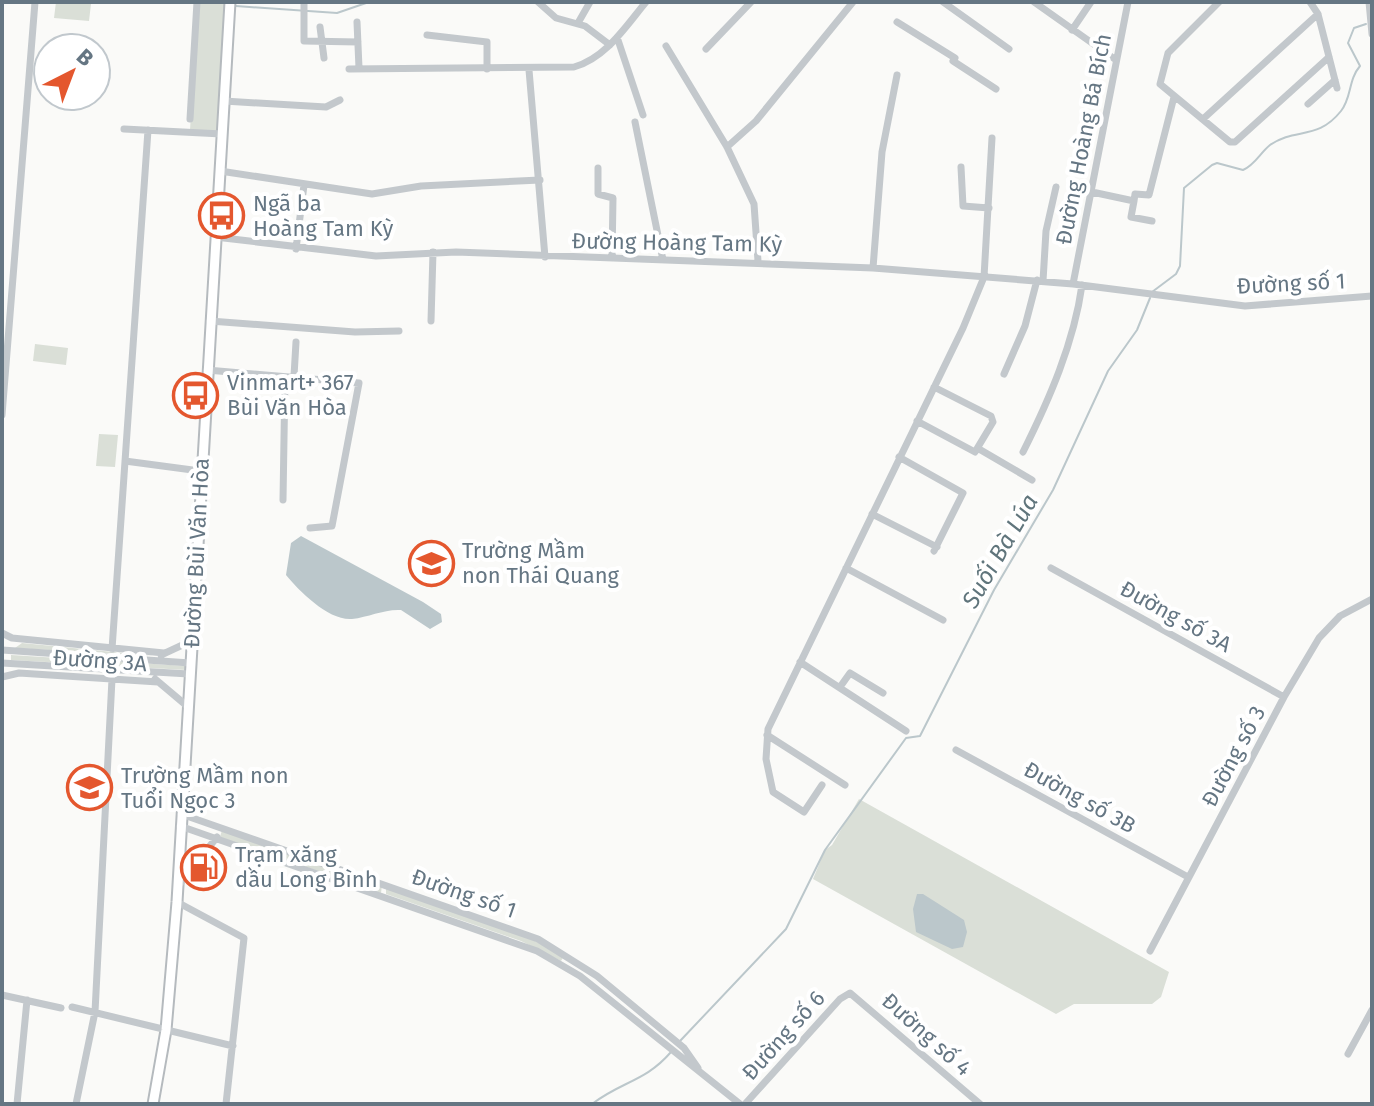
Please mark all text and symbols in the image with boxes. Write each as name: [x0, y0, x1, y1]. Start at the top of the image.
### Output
street label: Đường Hoàng Bá Bích: [1050, 31, 1117, 247]
north arrow: [32, 32, 112, 112]
text: B: [71, 43, 99, 72]
place label: Ngã ba Hoàng Tam Kỳ: [253, 190, 393, 242]
bus stop icon: Ngã ba Hoàng Tam Kỳ: [198, 192, 246, 240]
street label: Đường Hoàng Tam Kỳ: [571, 227, 783, 258]
street label: Đường số 1: [1236, 267, 1346, 300]
place label: Vinmart+ 367 Bùi Văn Hòa: [227, 369, 354, 421]
bus stop icon: Vinmart+ 367 Bùi Văn Hòa: [172, 371, 220, 419]
street label: Đường Bùi Văn Hòa: [178, 457, 215, 649]
water label: Suối Bà Lúa: [956, 489, 1044, 614]
place label: Trường Mầm non Thái Quang: [462, 537, 620, 589]
school or university icon: Trường Mầm non Thái Quang: [407, 539, 455, 587]
street label: Đường số 3A: [1115, 575, 1236, 658]
street label: Đường 3A: [52, 644, 148, 677]
street label: Đường số 3: [1196, 701, 1271, 811]
street label: Đường số 3B: [1019, 756, 1140, 839]
place label: Trường Mầm non Tuổi Ngọc 3: [121, 762, 289, 814]
school or university icon: Trường Mầm non Tuổi Ngọc 3: [66, 764, 114, 812]
place label: Trạm xăng dầu Long Bình: [235, 841, 378, 893]
fuel station icon: Trạm xăng dầu Long Bình: [180, 843, 228, 891]
street label: Đường số 1: [408, 863, 520, 924]
street label: Đường số 6: [736, 985, 831, 1086]
street label: Đường số 4: [876, 987, 977, 1082]

